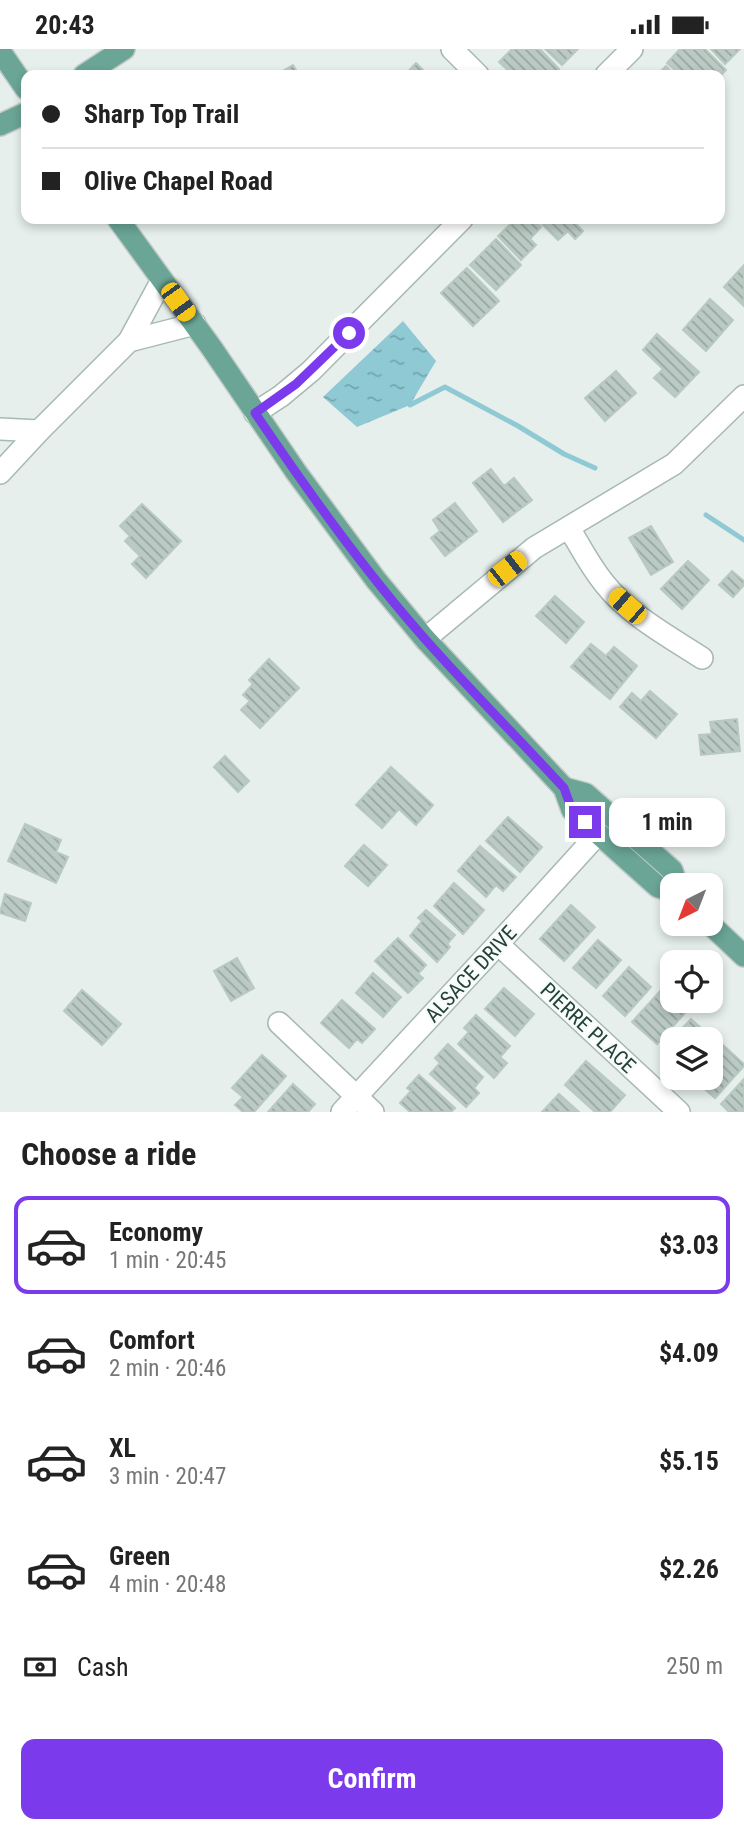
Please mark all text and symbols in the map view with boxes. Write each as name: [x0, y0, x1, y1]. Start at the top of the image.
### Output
text: 20:43: [35, 10, 95, 40]
text: Sharp Top Trail: [84, 99, 239, 129]
text: Olive Chapel Road: [84, 166, 273, 196]
car: [158, 279, 199, 325]
route start: [333, 317, 365, 349]
car: [484, 548, 531, 590]
car: [605, 584, 650, 628]
callout: 1 min: [610, 797, 725, 847]
route end: [569, 806, 601, 838]
text: 1 min: [641, 809, 693, 836]
north arrow: [660, 873, 723, 936]
map controls: [660, 873, 723, 1090]
street label: ALSACE DRIVE: [420, 921, 522, 1027]
button: locate: [660, 950, 723, 1013]
street label: PIERRE PLACE: [536, 978, 640, 1078]
button: layers: [660, 1027, 723, 1090]
text: Choose a ride: [21, 1135, 196, 1173]
icon: car: [25, 1214, 88, 1277]
text: Economy: [109, 1217, 203, 1247]
text: $3.03: [659, 1230, 719, 1260]
text: 1 min · 20:45: [109, 1247, 226, 1274]
icon: car: [25, 1322, 88, 1385]
text: Comfort: [109, 1325, 195, 1355]
text: $4.09: [659, 1338, 719, 1368]
text: 2 min · 20:46: [109, 1355, 226, 1382]
icon: car: [25, 1430, 88, 1493]
text: XL: [109, 1433, 136, 1463]
text: $5.15: [659, 1446, 719, 1476]
text: 3 min · 20:47: [109, 1463, 226, 1490]
icon: car: [25, 1538, 88, 1601]
text: Green: [109, 1541, 170, 1571]
text: $2.26: [659, 1554, 719, 1584]
text: 4 min · 20:48: [109, 1571, 226, 1598]
icon: cash: [21, 1648, 59, 1686]
text: Cash: [77, 1652, 129, 1682]
text: 250 m: [666, 1653, 723, 1680]
button: Confirm: [21, 1739, 723, 1819]

